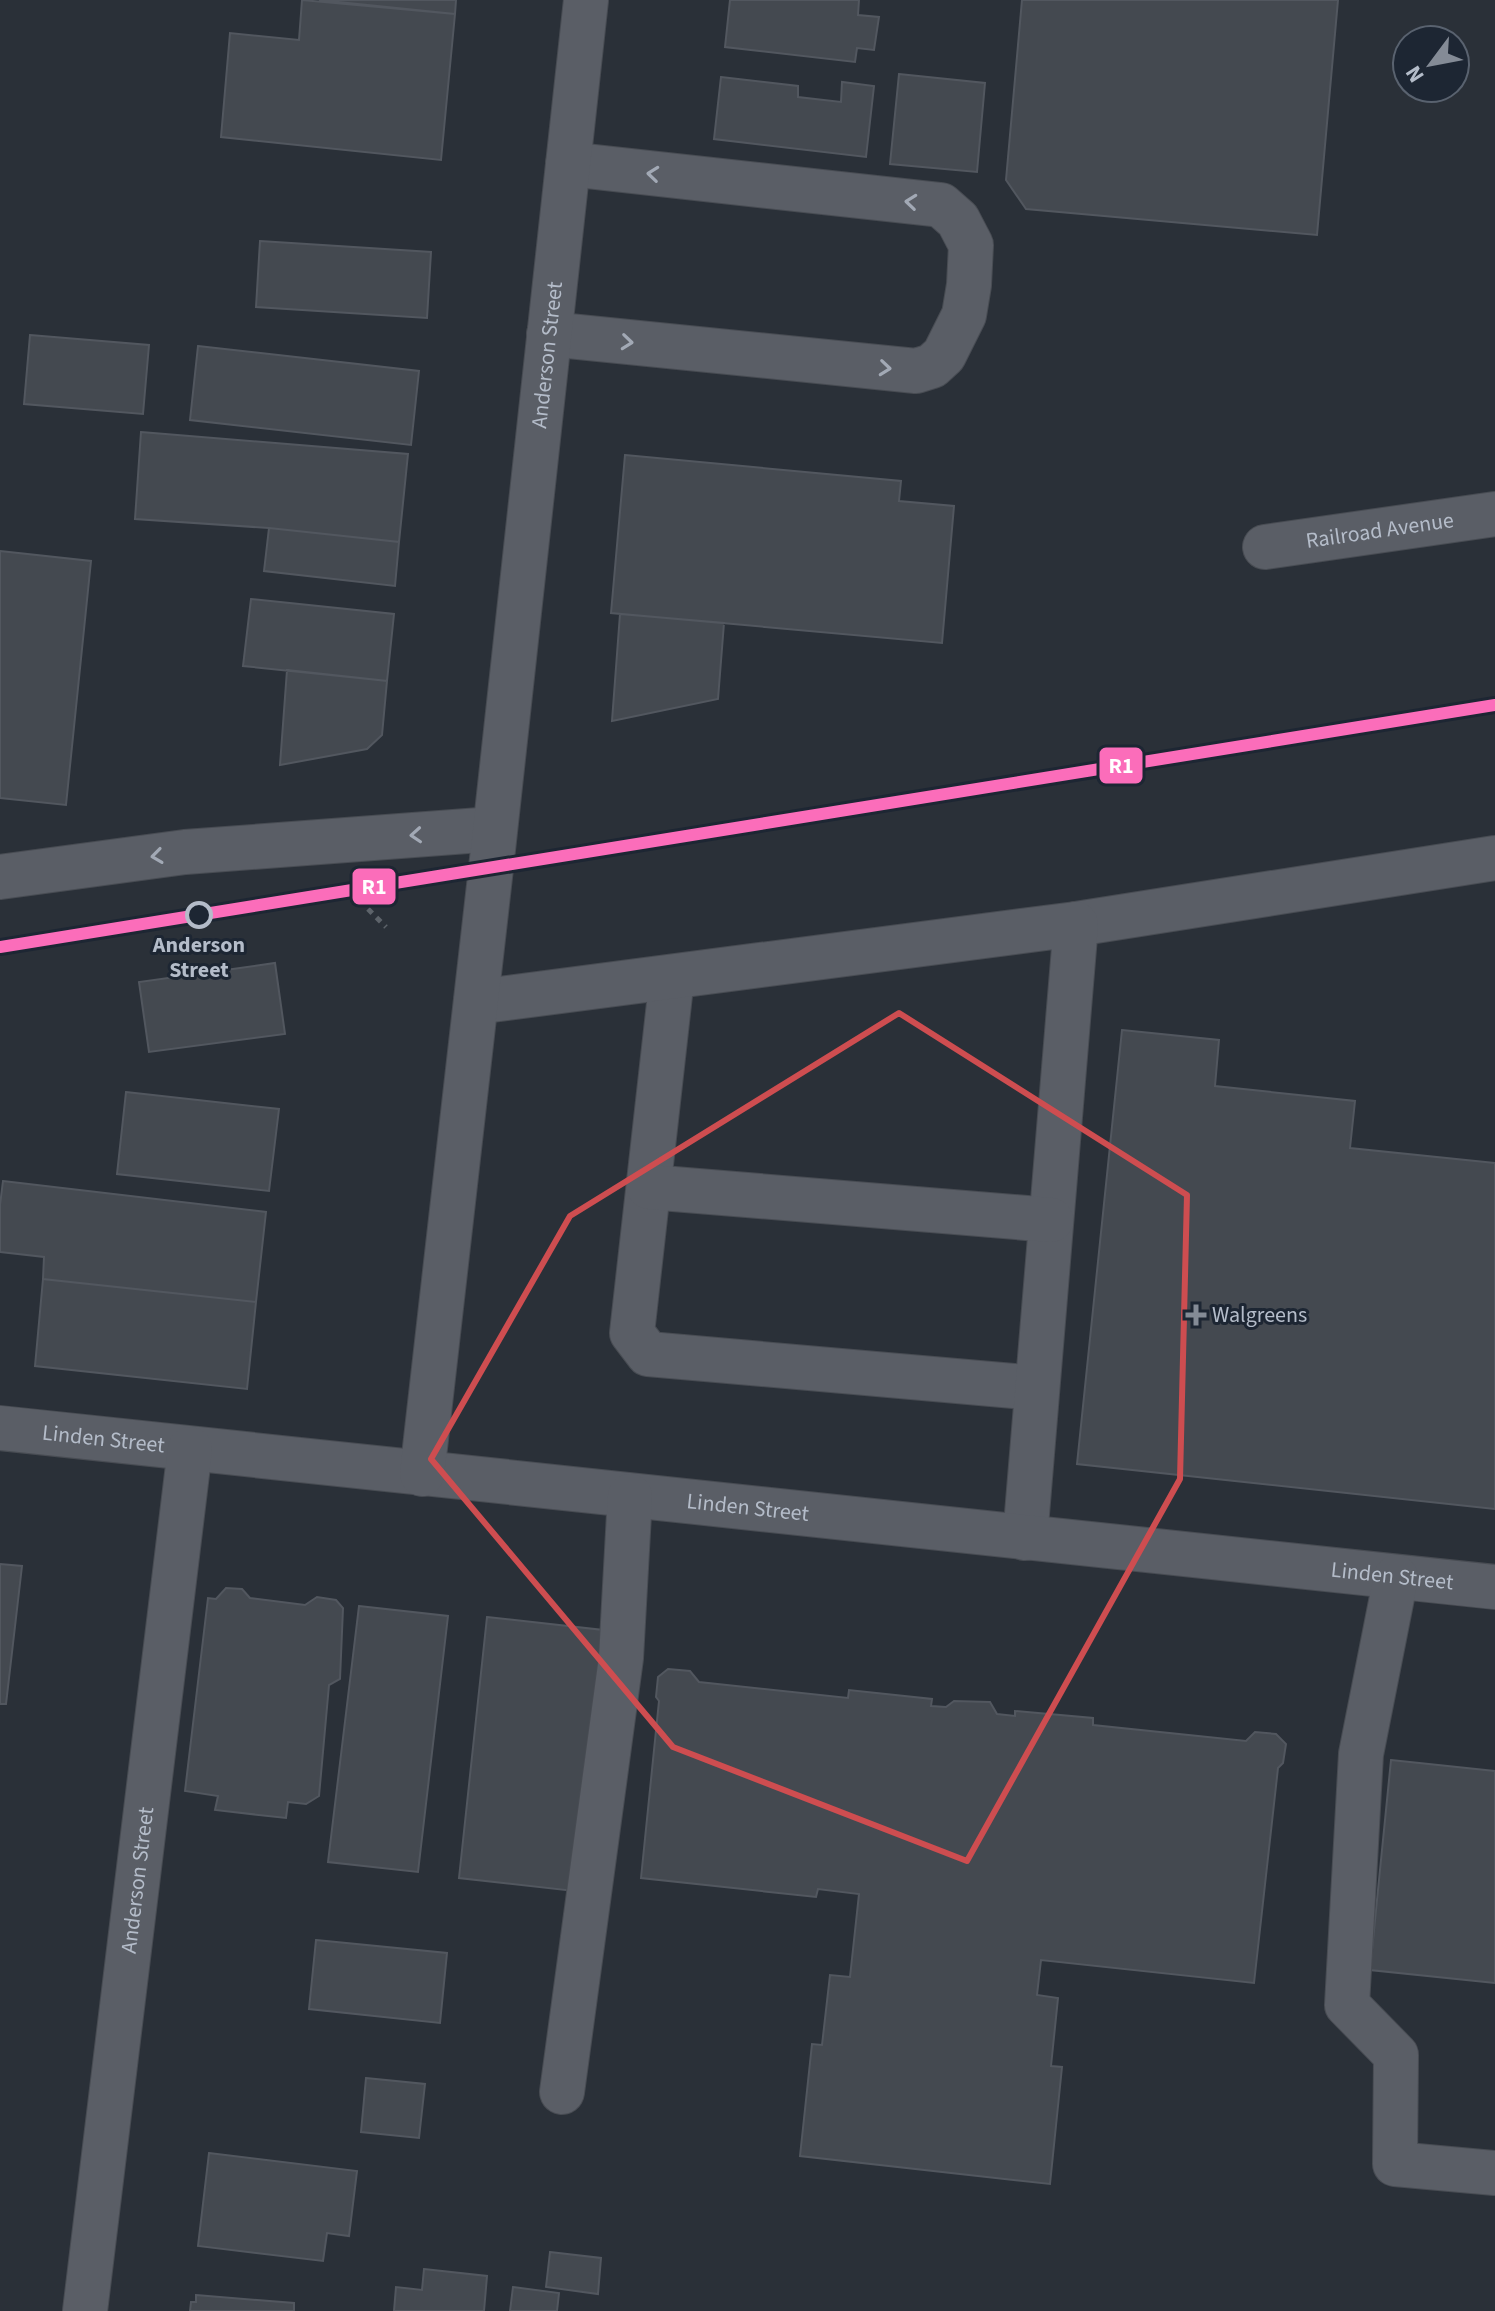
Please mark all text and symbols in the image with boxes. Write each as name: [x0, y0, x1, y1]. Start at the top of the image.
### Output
north arrow: [1391, 24, 1471, 104]
text: N: [1397, 59, 1432, 89]
one-way arrow: [646, 165, 659, 182]
one-way arrow: [904, 193, 917, 210]
street label: Anderson Street: [523, 279, 571, 430]
one-way arrow: [620, 333, 633, 350]
one-way arrow: [879, 359, 892, 376]
street label: Railroad Avenue: [1304, 504, 1456, 557]
line badge: R1: [1098, 746, 1144, 785]
text: R1: [1108, 750, 1134, 782]
one-way arrow: [409, 826, 422, 843]
one-way arrow: [150, 847, 164, 864]
line badge: R1: [351, 867, 397, 906]
text: R1: [361, 871, 387, 903]
marker: Anderson Street: [186, 902, 212, 928]
place label: Anderson Street: [152, 929, 245, 986]
place label: Walgreens: [1212, 1299, 1307, 1331]
marker: Walgreens: [1187, 1306, 1205, 1324]
street label: Linden Street: [41, 1417, 167, 1461]
street label: Linden Street: [685, 1485, 811, 1530]
street label: Linden Street: [1329, 1554, 1456, 1599]
street label: Anderson Street: [113, 1804, 162, 1955]

